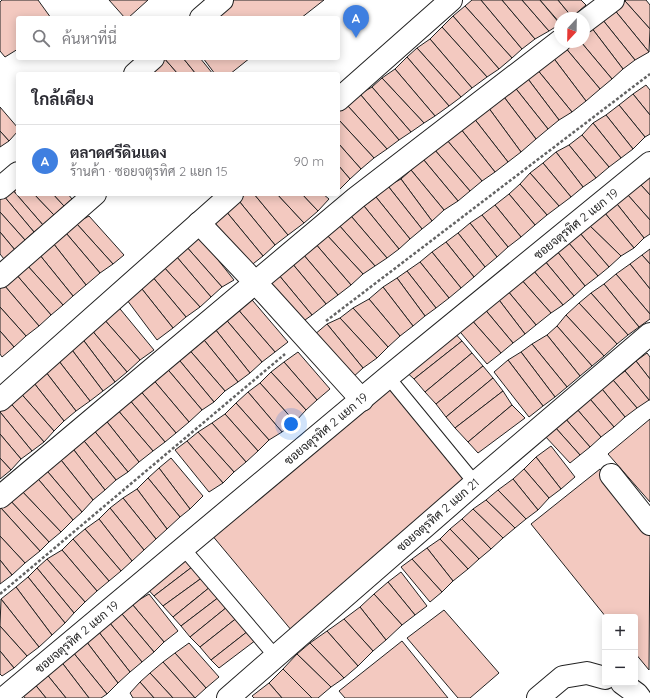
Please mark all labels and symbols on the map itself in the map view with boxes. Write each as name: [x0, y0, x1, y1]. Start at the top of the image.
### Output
pin: A: [343, 5, 369, 38]
north arrow: [554, 12, 590, 48]
street label: ซอยจตุรทิศ 2 แยก 19: [530, 185, 623, 264]
street label: ซอยจตุรทิศ 2 แยก 19: [281, 389, 372, 469]
your location: [281, 414, 301, 434]
street label: ซอยจตุรทิศ 2 แยก 21: [393, 475, 483, 556]
street label: ซอยจตุรทิศ 2 แยก 19: [32, 597, 123, 677]

